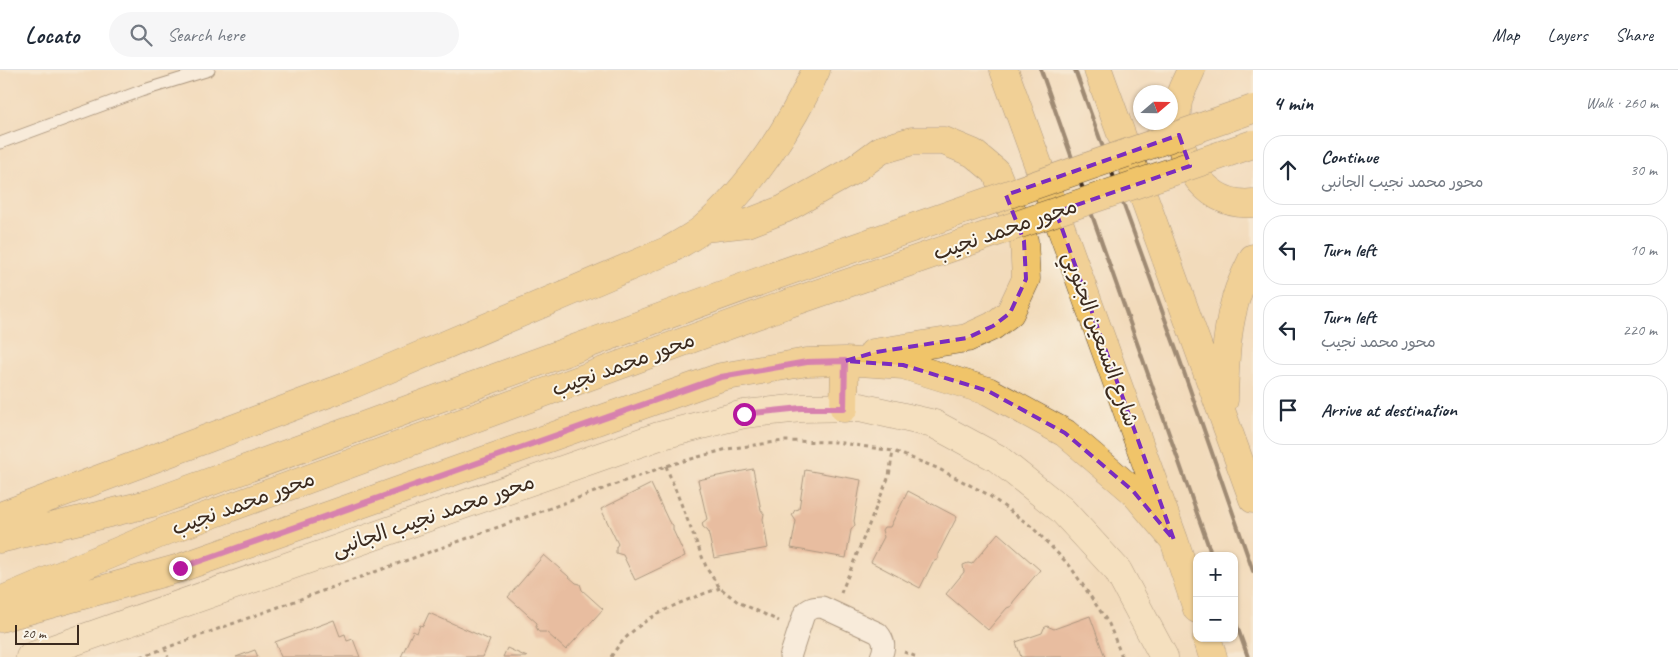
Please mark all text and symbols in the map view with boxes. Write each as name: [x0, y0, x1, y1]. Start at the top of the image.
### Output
search box: [109, 12, 459, 57]
text: Locato: [25, 20, 79, 50]
icon: search: [127, 21, 155, 49]
text: Search here: [167, 23, 245, 47]
text: Map: [1492, 24, 1520, 46]
text: Layers: [1548, 24, 1587, 46]
text: Share: [1615, 24, 1653, 46]
north arrow: [1133, 85, 1178, 130]
text: 4 min: [1273, 90, 1313, 116]
text: Walk · 260 m: [1586, 93, 1658, 113]
text: Continue: [1321, 145, 1378, 169]
icon: ahead: [1274, 156, 1302, 184]
text: 30 m: [1630, 160, 1657, 180]
text: محور محمد نجيب الجانبى: [1321, 172, 1483, 192]
street label: محور محمد نجيب: [930, 192, 1080, 266]
icon: left: [1274, 236, 1302, 264]
text: Turn left: [1321, 238, 1376, 262]
text: 10 m: [1630, 240, 1657, 260]
street label: شارع التسعين الجنوبي: [1052, 248, 1145, 432]
text: Turn left: [1321, 305, 1376, 329]
icon: left: [1274, 316, 1302, 344]
text: 220 m: [1623, 320, 1657, 340]
street label: محور محمد نجيب: [548, 326, 698, 402]
text: محور محمد نجيب: [1321, 332, 1436, 352]
icon: arrive: [1274, 396, 1302, 424]
text: Arrive at destination: [1321, 398, 1457, 422]
route start: [733, 403, 756, 426]
street label: محور محمد نجيب: [168, 465, 318, 541]
street label: محور محمد نجيب الجانبى: [328, 468, 538, 563]
map controls: [1193, 552, 1238, 642]
button: +: [1193, 552, 1238, 597]
route end: [169, 557, 192, 580]
button: −: [1193, 597, 1238, 642]
scale bar: [15, 622, 79, 645]
text: 20 m: [22, 625, 46, 642]

